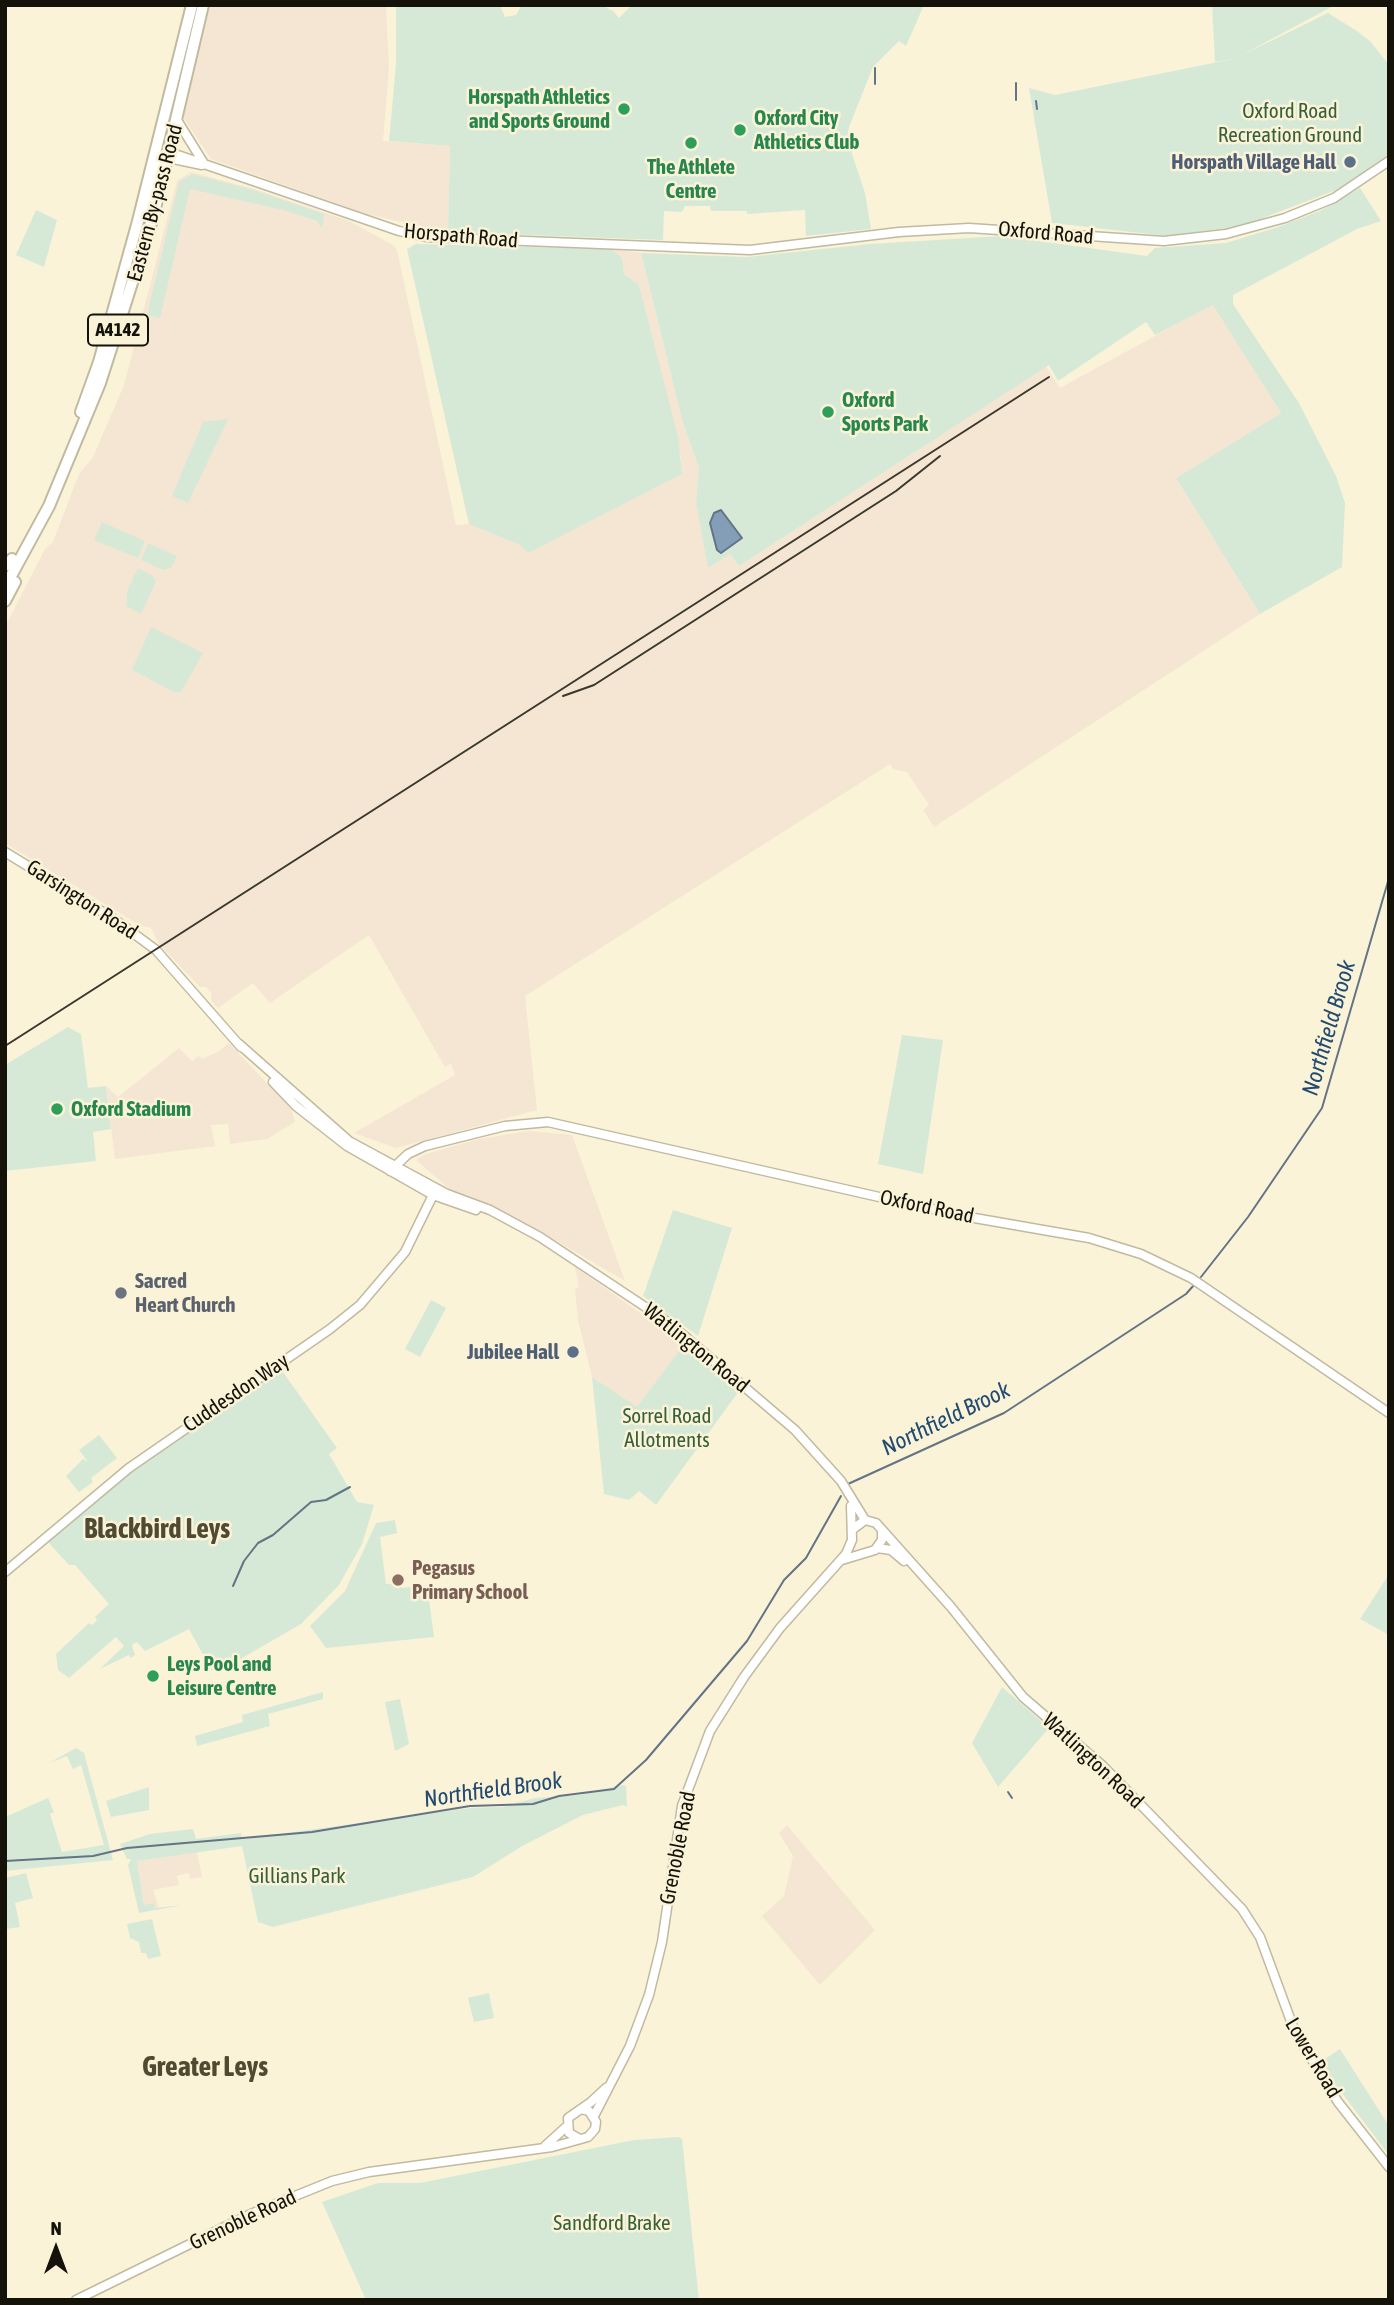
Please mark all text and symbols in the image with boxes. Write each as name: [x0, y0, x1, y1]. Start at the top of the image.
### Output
place label: Horspath Athletics and Sports Ground: [468, 84, 610, 134]
park label: Oxford Road Recreation Ground: [1218, 98, 1362, 148]
marker: Horspath Athletics and Sports Ground: [616, 101, 632, 117]
place label: Oxford City Athletics Club: [754, 105, 859, 155]
street label: Eastern By-pass Road: [122, 121, 188, 285]
marker: Oxford City Athletics Club: [732, 122, 748, 138]
marker: The Athlete Centre: [683, 135, 699, 151]
place label: Horspath Village Hall: [1171, 149, 1336, 175]
place label: The Athlete Centre: [647, 154, 735, 204]
marker: Horspath Village Hall: [1342, 154, 1358, 170]
street label: Oxford Road: [997, 216, 1095, 250]
street label: Horspath Road: [403, 218, 519, 254]
road number: A4142: [88, 314, 148, 346]
place label: Oxford Sports Park: [842, 387, 928, 437]
marker: Oxford Sports Park: [820, 404, 836, 420]
street label: Garsington Road: [22, 855, 142, 945]
water label: Northfield Brook: [1297, 957, 1361, 1099]
place label: Oxford Stadium: [71, 1096, 191, 1122]
marker: Oxford Stadium: [49, 1101, 65, 1117]
street label: Oxford Road: [878, 1185, 976, 1229]
place label: Sacred Heart Church: [135, 1268, 235, 1318]
marker: Sacred Heart Church: [113, 1285, 129, 1301]
street label: Watlington Road: [638, 1298, 754, 1398]
place label: Jubilee Hall: [467, 1339, 559, 1365]
marker: Jubilee Hall: [565, 1344, 581, 1360]
street label: Cuddesdon Way: [178, 1348, 294, 1438]
water label: Northfield Brook: [877, 1376, 1015, 1462]
park label: Sorrel Road Allotments: [622, 1403, 712, 1453]
district label: Blackbird Leys: [84, 1512, 230, 1546]
place label: Pegasus Primary School: [412, 1555, 528, 1605]
marker: Pegasus Primary School: [390, 1572, 406, 1588]
place label: Leys Pool and Leisure Centre: [167, 1651, 277, 1701]
marker: Leys Pool and Leisure Centre: [145, 1668, 161, 1684]
street label: Watlington Road: [1037, 1708, 1149, 1814]
water label: Northfield Brook: [422, 1767, 564, 1813]
street label: Grenoble Road: [655, 1789, 701, 1907]
park label: Gillians Park: [248, 1863, 346, 1889]
street label: Lower Road: [1279, 2013, 1347, 2103]
district label: Greater Leys: [142, 2050, 268, 2084]
street label: Grenoble Road: [186, 2184, 300, 2256]
park label: Sandford Brake: [553, 2210, 671, 2236]
north arrow: [21, 2214, 91, 2284]
text: N: [50, 2217, 62, 2239]

